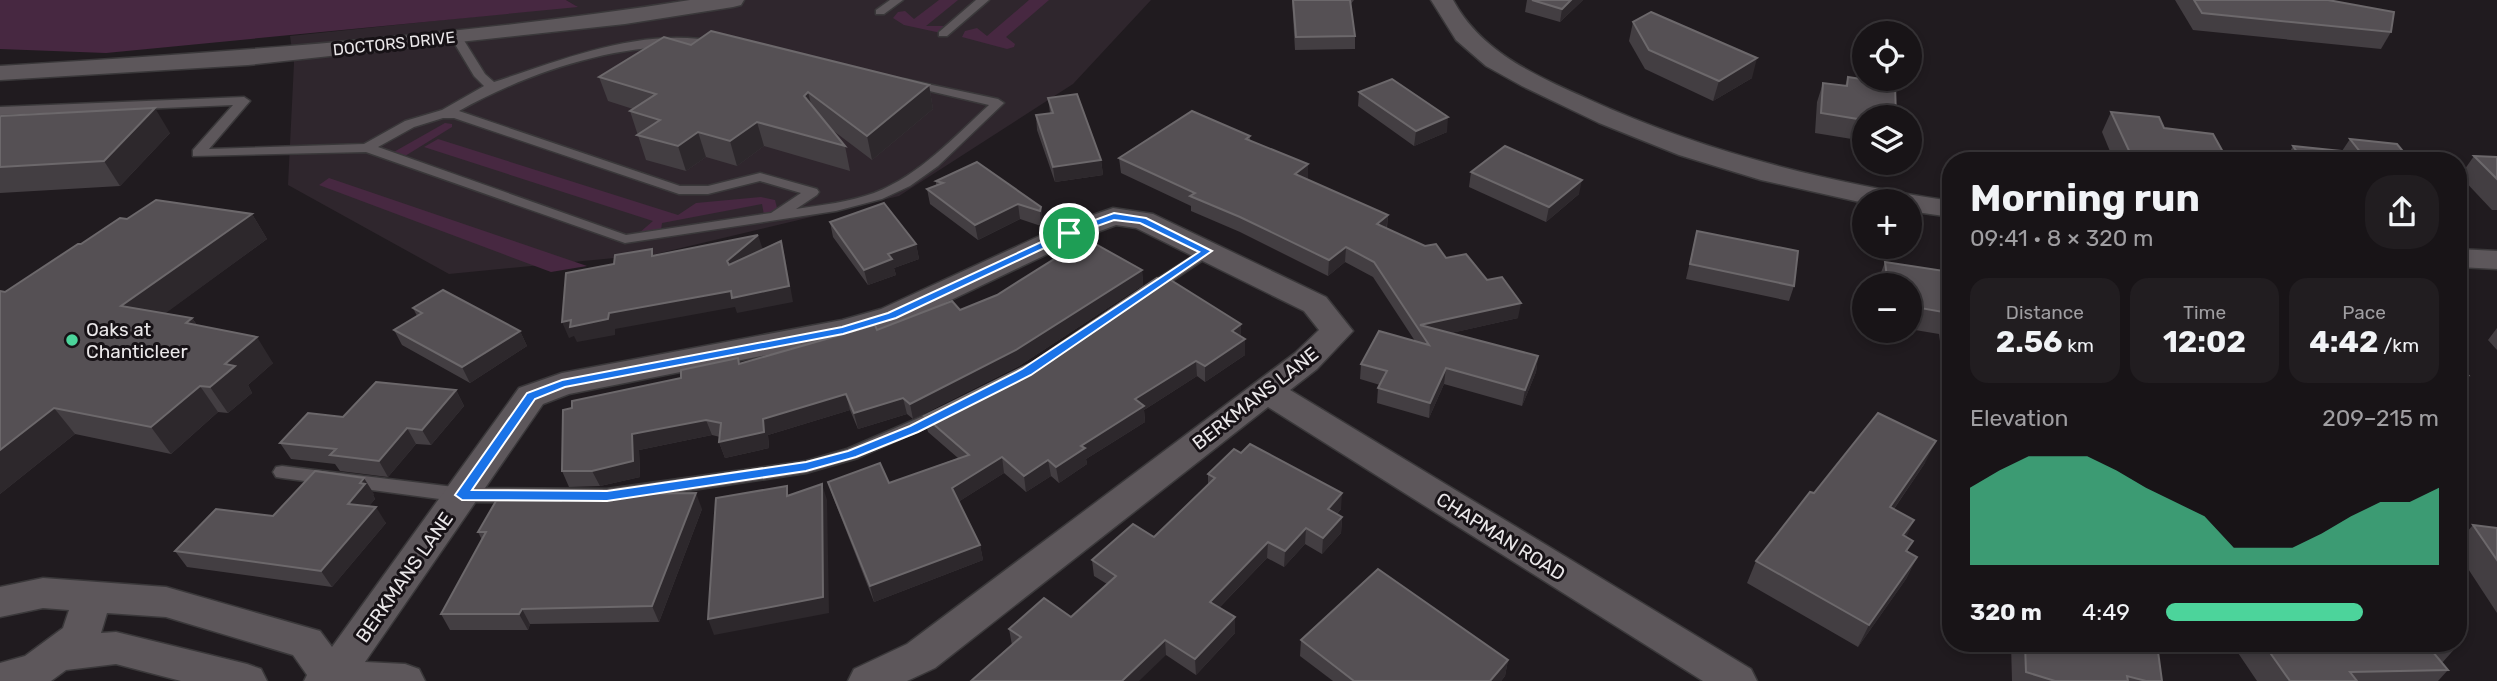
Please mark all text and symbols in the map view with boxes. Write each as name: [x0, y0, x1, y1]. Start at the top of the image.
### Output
map controls: [1852, 21, 1922, 343]
button: locate: [1852, 21, 1922, 91]
street label: DOCTORS DRIVE: [332, 28, 456, 59]
button: layers: [1852, 105, 1922, 175]
text: Morning run: [1970, 175, 2200, 221]
button: share: [2365, 175, 2439, 249]
button: +: [1852, 189, 1922, 259]
pin: [1039, 203, 1099, 263]
icon: arrive: [1050, 214, 1088, 252]
text: 09:41 · 8 × 320 m: [1970, 224, 2153, 252]
button: −: [1852, 273, 1922, 343]
text: Distance: [2006, 301, 2084, 324]
text: Time: [2183, 301, 2226, 324]
text: Pace: [2342, 301, 2386, 324]
place label: Oaks at Chanticleer: [86, 318, 189, 363]
text: 2.56: [1996, 324, 2063, 360]
text: 12:02: [2163, 324, 2246, 360]
text: 4:42: [2309, 324, 2379, 360]
marker: Oaks at Chanticleer: [64, 332, 80, 348]
text: km: [2063, 334, 2094, 357]
text: /km: [2379, 334, 2419, 357]
street label: BERKMANS LANE: [1188, 342, 1323, 455]
text: Elevation: [1970, 404, 2069, 432]
text: 209–215 m: [2322, 404, 2439, 432]
street label: CHAPMAN ROAD: [1432, 488, 1569, 585]
street label: BERKMANS LANE: [351, 508, 458, 647]
text: 320 m: [1970, 598, 2042, 626]
text: 4:49: [2082, 598, 2130, 626]

